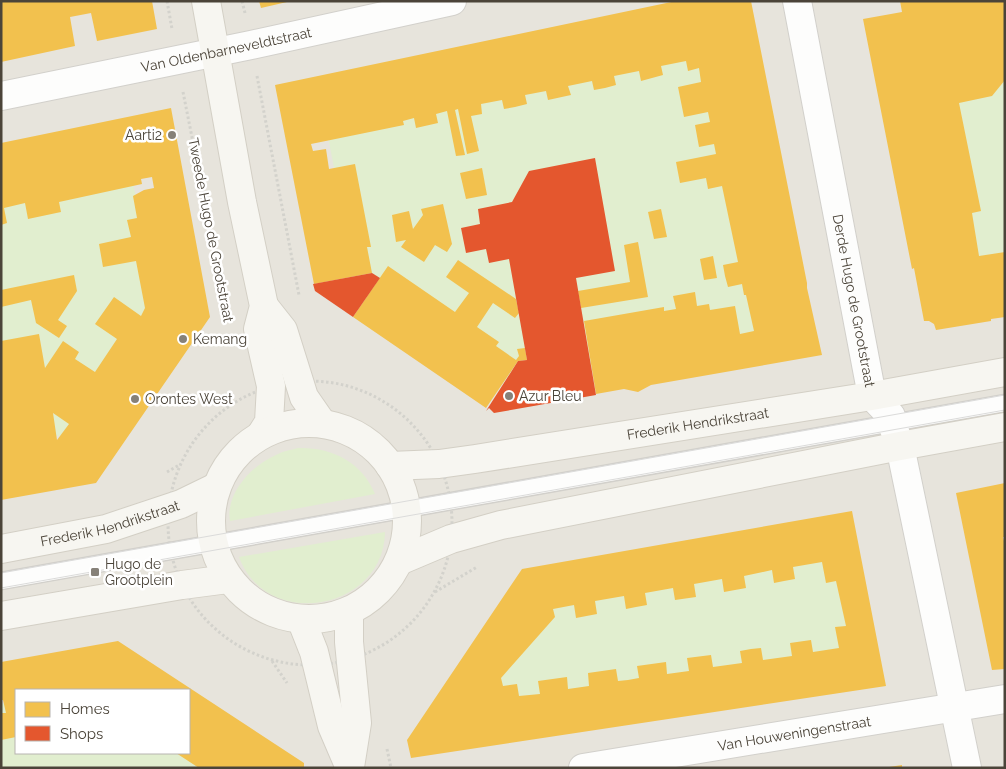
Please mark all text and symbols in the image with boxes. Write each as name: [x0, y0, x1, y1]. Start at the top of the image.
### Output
street label: Van Oldenbarneveldtstraat: [140, 24, 313, 75]
place label: Aarti2: [125, 127, 162, 143]
marker: Aarti2: [166, 129, 178, 141]
street label: Tweede Hugo de Grootstraat: [185, 137, 237, 324]
street label: Derde Hugo de Grootstraat: [830, 213, 878, 389]
place label: Kemang: [193, 331, 247, 347]
marker: Kemang: [177, 333, 189, 345]
place label: Azur Bleu: [519, 388, 582, 404]
marker: Azur Bleu: [503, 390, 515, 402]
place label: Orontes West: [145, 391, 233, 407]
marker: Orontes West: [129, 393, 141, 405]
street label: Frederik Hendrikstraat: [626, 404, 770, 443]
street label: Frederik Hendrikstraat: [39, 497, 182, 549]
place label: Hugo de Grootplein: [105, 556, 173, 588]
marker: Hugo de Grootplein: [89, 566, 101, 578]
legend: [15, 689, 190, 754]
text: Homes: [60, 700, 110, 718]
street label: Van Houweningenstraat: [716, 713, 872, 754]
text: Shops: [60, 725, 103, 743]

